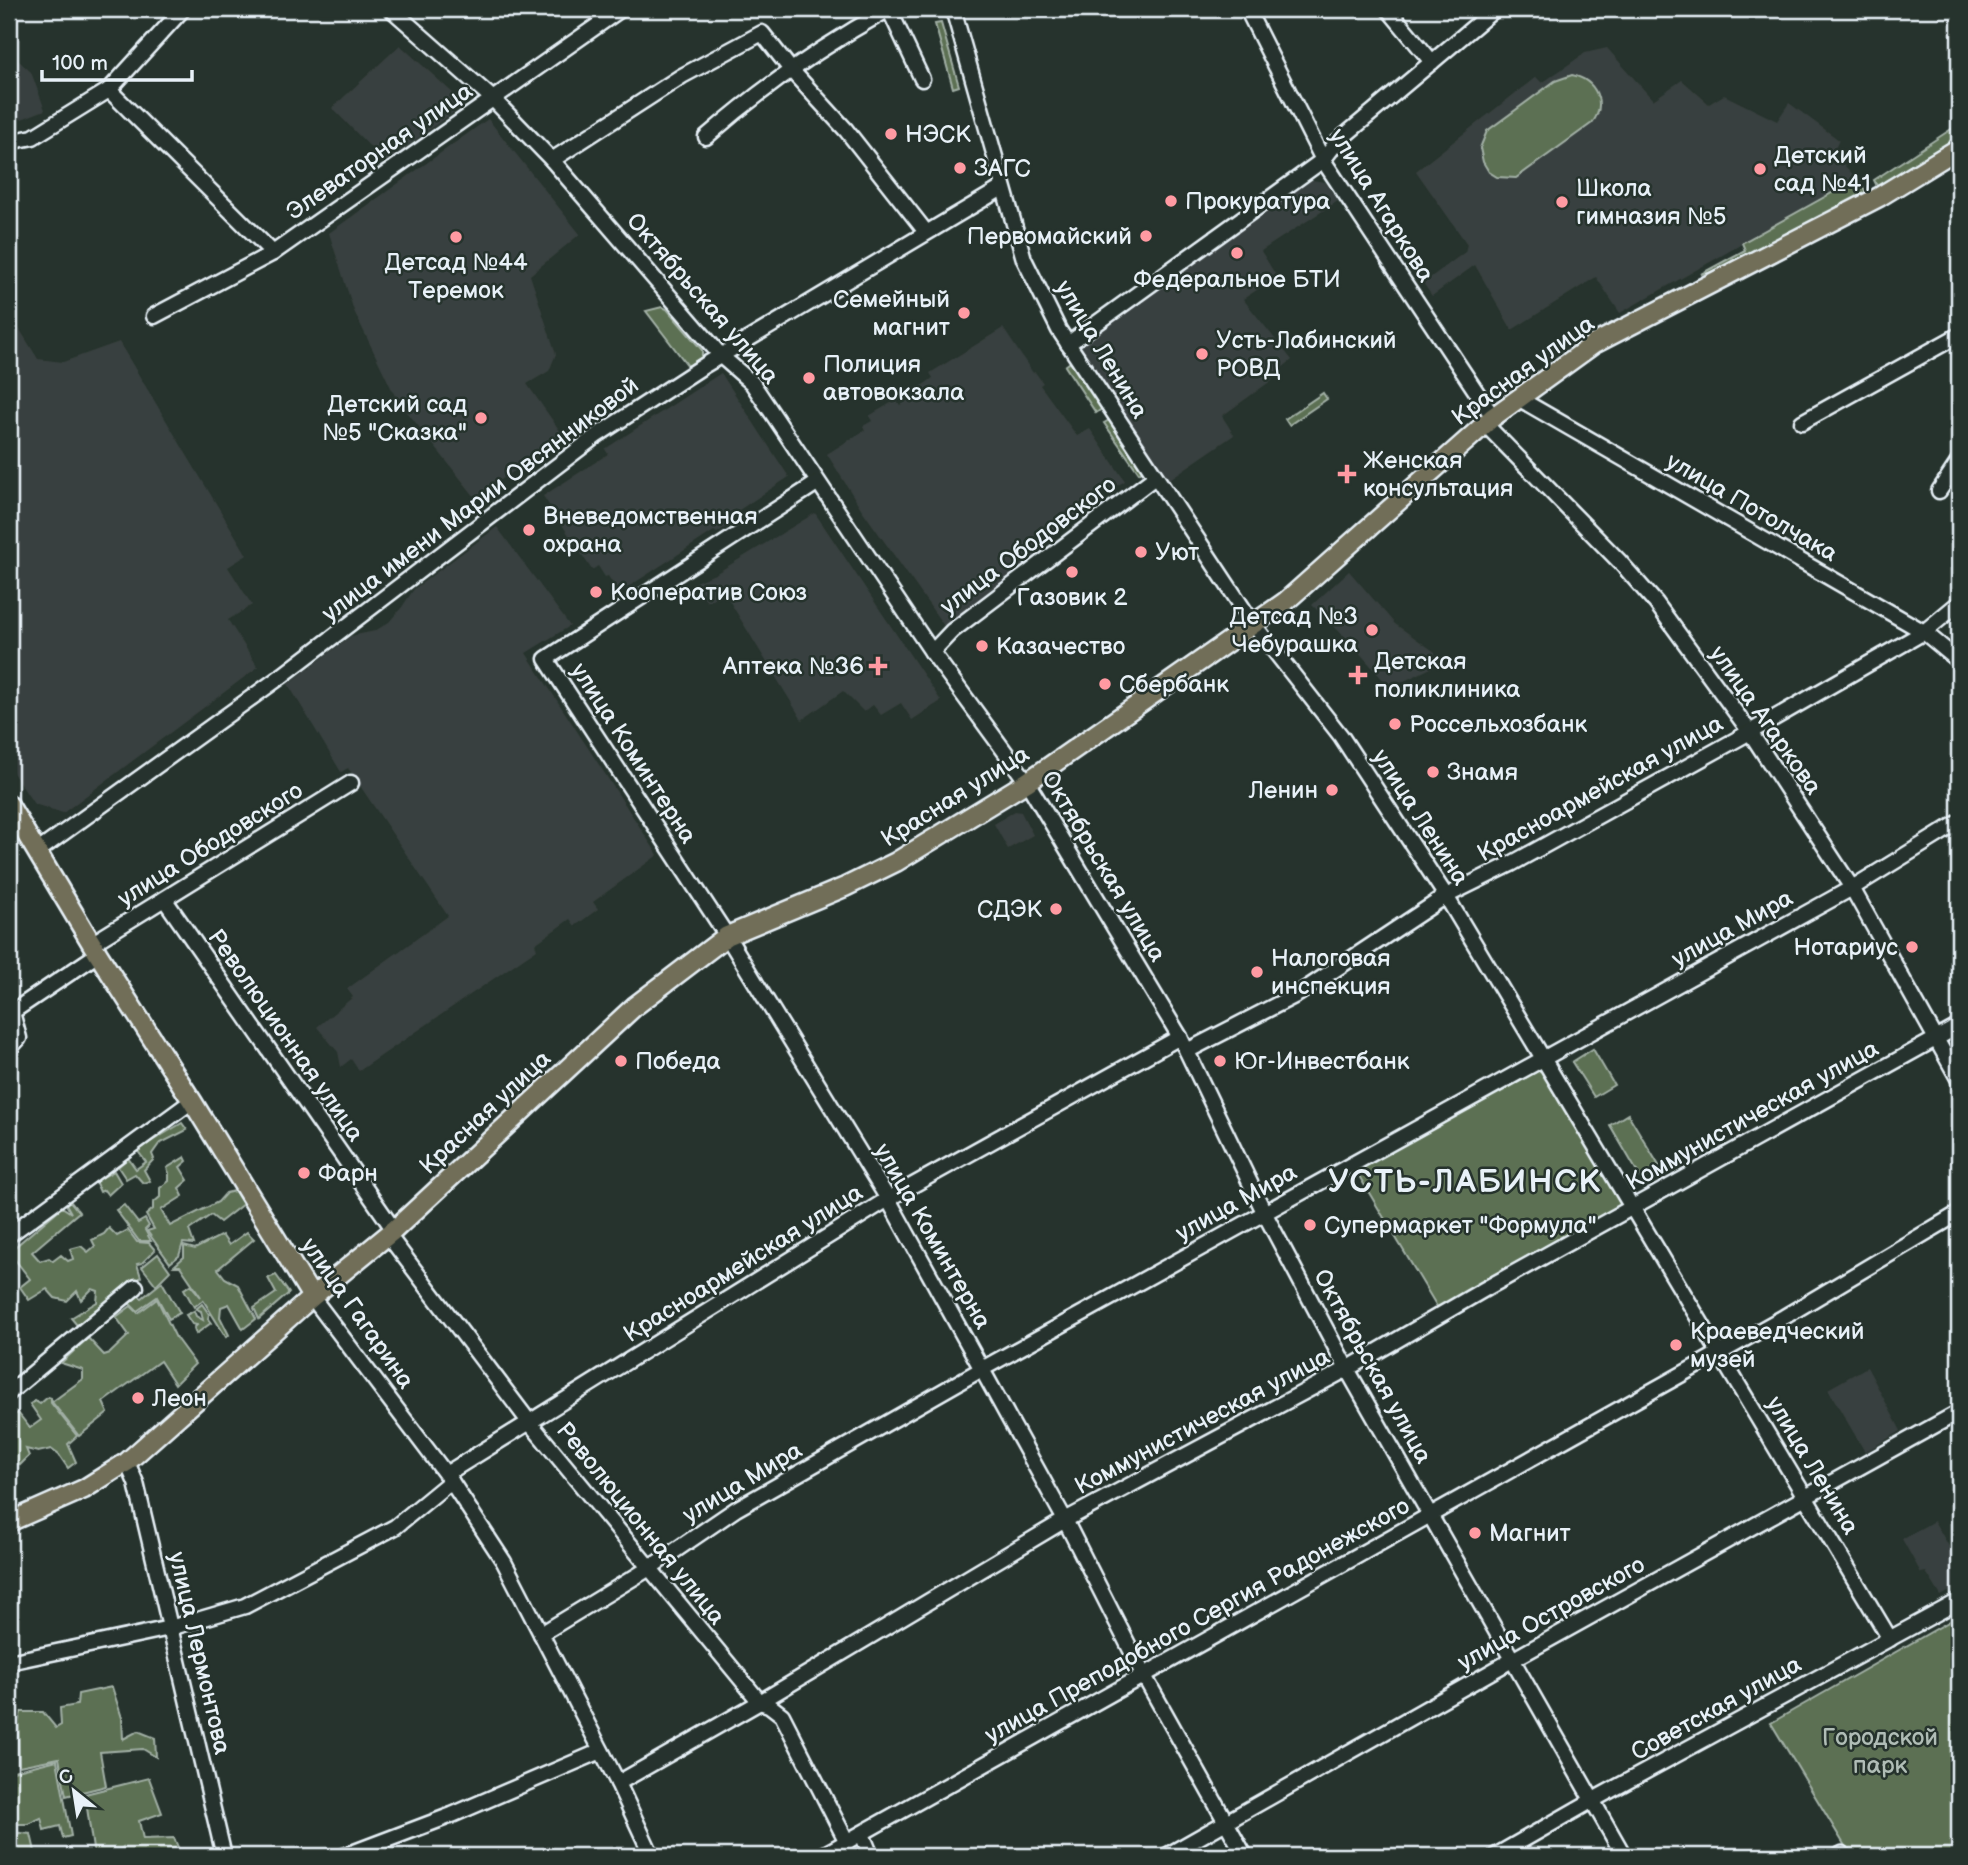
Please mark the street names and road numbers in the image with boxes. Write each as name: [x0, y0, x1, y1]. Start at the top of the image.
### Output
street label: Элеваторная улица: [281, 76, 478, 227]
street label: улица Агаркова: [1323, 123, 1440, 287]
street label: Октябрьская улица: [620, 207, 785, 390]
street label: улица Ленина: [1049, 275, 1154, 424]
street label: Красная улица: [1446, 309, 1600, 432]
street label: улица имени Марии Овсянниковой: [316, 371, 644, 628]
street label: улица Потолчака: [1661, 447, 1842, 568]
street label: улица Ободовского: [935, 470, 1122, 621]
street label: улица Агаркова: [1703, 640, 1828, 801]
street label: улица Коминтерна: [564, 658, 703, 849]
street label: Красноармейская улица: [1472, 709, 1728, 868]
street label: Красная улица: [876, 739, 1035, 853]
street label: улица Ленина: [1366, 744, 1475, 891]
street label: Октябрьская улица: [1035, 766, 1172, 967]
street label: улица Ободовского: [112, 776, 308, 913]
street label: улица Мира: [1667, 883, 1798, 974]
street label: Революционная улица: [201, 924, 370, 1147]
street label: Коммунистическая улица: [1621, 1034, 1884, 1197]
street label: Красная улица: [414, 1044, 557, 1181]
street label: улица Коминтерна: [868, 1138, 998, 1334]
street label: улица Мира: [1171, 1157, 1302, 1248]
street label: Красноармейская улица: [618, 1178, 868, 1349]
street label: улица Гагарина: [295, 1232, 421, 1395]
street label: Октябрьская улица: [1307, 1264, 1438, 1468]
street label: Коммунистическая улица: [1070, 1342, 1335, 1501]
street label: улица Ленина: [1760, 1391, 1865, 1540]
street label: Революционная улица: [550, 1416, 731, 1631]
street label: улица Мира: [677, 1435, 807, 1529]
street label: улица Преподобного Сергия Радонежского: [980, 1491, 1415, 1750]
street label: улица Лермонтова: [162, 1549, 237, 1757]
street label: улица Островского: [1453, 1550, 1650, 1677]
street label: Советская улица: [1626, 1650, 1806, 1767]

